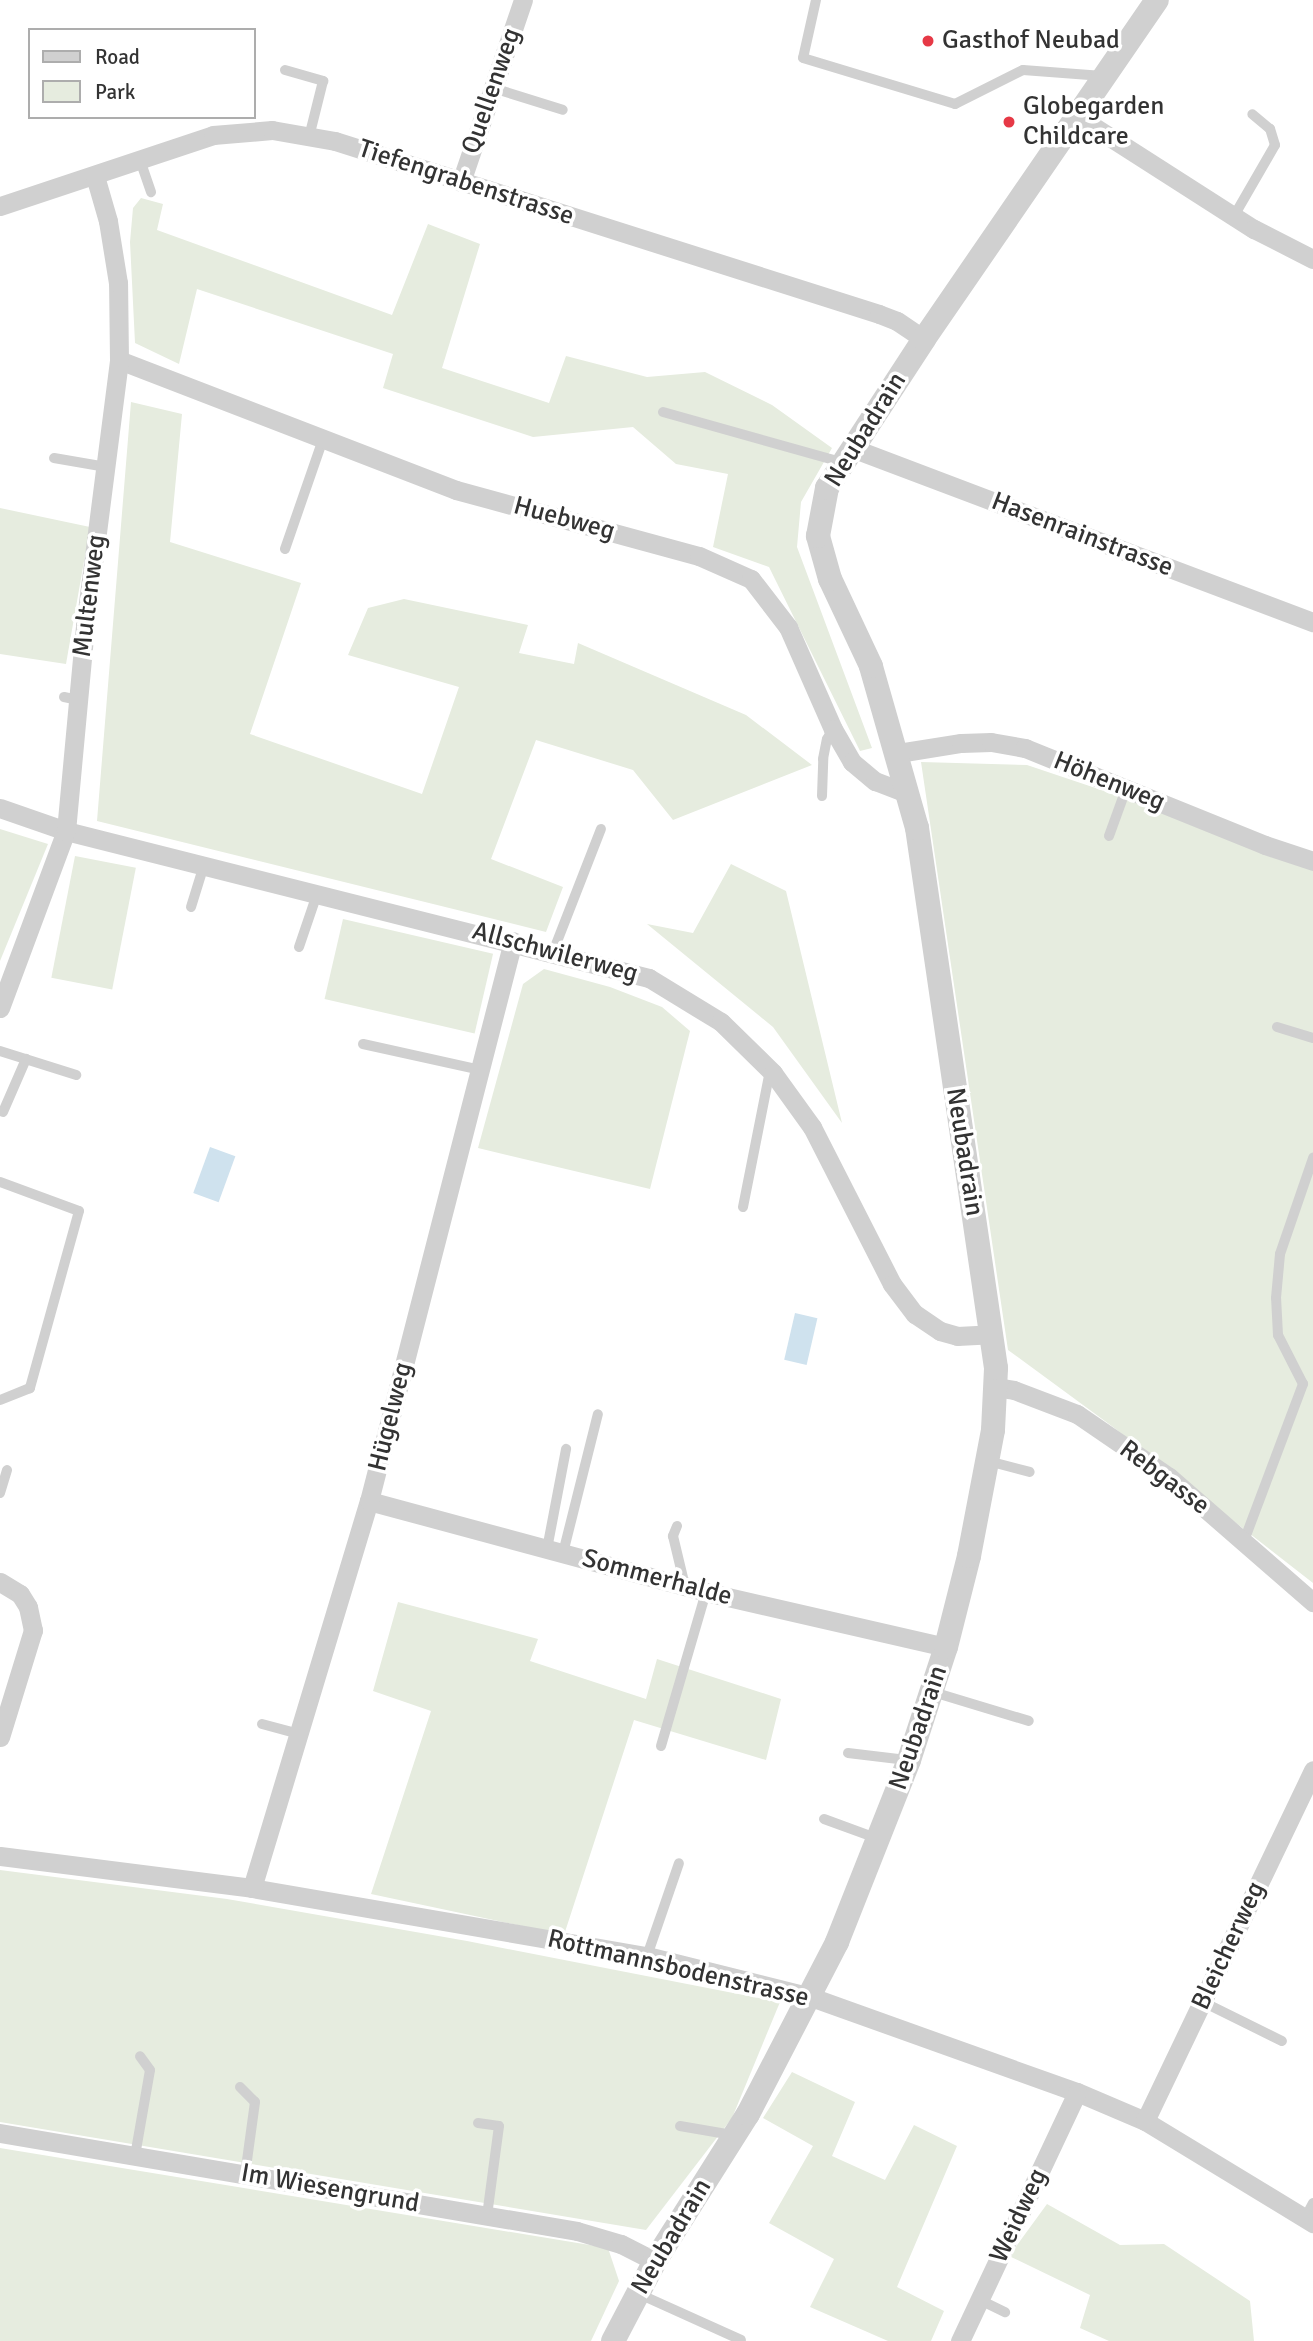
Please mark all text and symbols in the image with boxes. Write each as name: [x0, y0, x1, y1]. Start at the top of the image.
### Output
street label: Quellenweg: [456, 24, 528, 158]
place label: Gasthof Neubad: [942, 25, 1120, 57]
legend: [28, 28, 256, 119]
marker: Gasthof Neubad: [920, 33, 936, 49]
text: Road: [95, 44, 140, 70]
text: Park: [95, 79, 135, 105]
place label: Globegarden Childcare: [1023, 91, 1165, 152]
marker: Globegarden Childcare: [1001, 114, 1017, 130]
street label: Tiefengrabenstrasse: [354, 133, 578, 233]
street label: Neubadrain: [819, 367, 913, 493]
street label: Hasenrainstrasse: [987, 486, 1177, 584]
street label: Huebweg: [510, 491, 618, 547]
street label: Multenweg: [67, 533, 113, 659]
street label: Höhenweg: [1049, 746, 1169, 818]
street label: Allschwilerweg: [469, 916, 641, 990]
street label: Neubadrain: [938, 1086, 990, 1218]
street label: Hügelweg: [362, 1359, 420, 1475]
street label: Rebgasse: [1113, 1434, 1215, 1522]
street label: Sommerhalde: [579, 1543, 735, 1613]
street label: Neubadrain: [883, 1662, 955, 1794]
street label: Bleicherweg: [1186, 1877, 1272, 2015]
street label: Rottmannsbodenstrasse: [544, 1924, 812, 2014]
street label: Im Wiesengrund: [239, 2158, 421, 2220]
street label: Weidweg: [984, 2164, 1054, 2268]
street label: Neubadrain: [625, 2174, 719, 2300]

